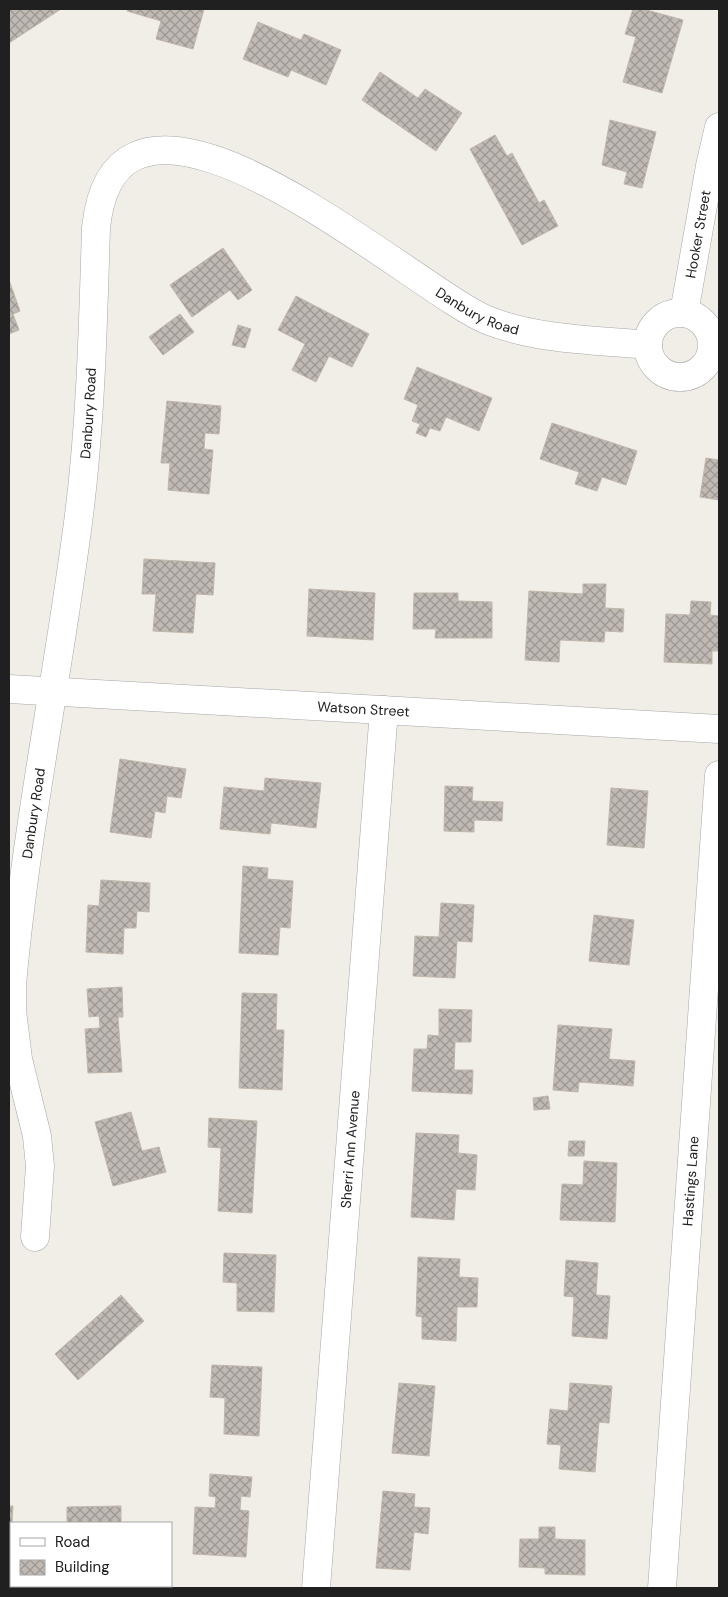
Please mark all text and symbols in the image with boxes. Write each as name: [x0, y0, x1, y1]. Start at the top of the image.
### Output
street label: Hooker Street: [681, 189, 715, 280]
street label: Danbury Road: [432, 283, 521, 339]
street label: Danbury Road: [76, 367, 100, 460]
street label: Watson Street: [317, 697, 410, 721]
street label: Danbury Road: [18, 767, 49, 860]
street label: Sherri Ann Avenue: [336, 1090, 364, 1209]
street label: Hastings Lane: [678, 1135, 703, 1227]
legend: [10, 1522, 172, 1587]
text: Road: [55, 1532, 90, 1552]
text: Building: [55, 1557, 110, 1577]

